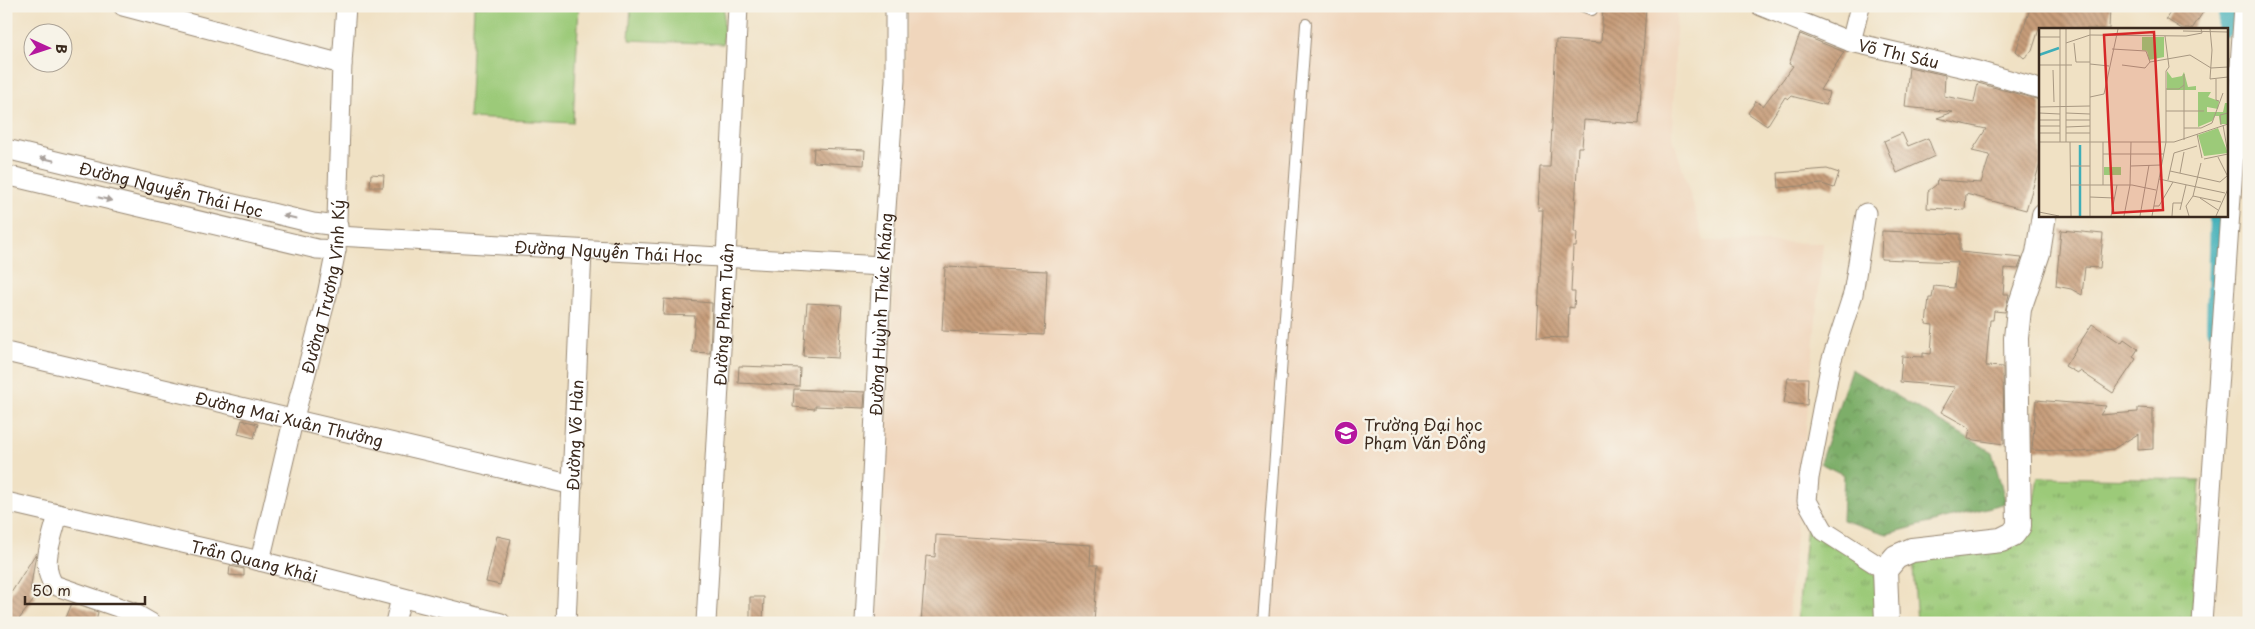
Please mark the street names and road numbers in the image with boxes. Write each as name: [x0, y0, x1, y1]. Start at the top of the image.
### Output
street label: Võ Thị Sáu: [1856, 32, 1942, 74]
street label: Đường Nguyễn Thái Học: [77, 155, 266, 223]
street label: Đường Trương Vĩnh Ký: [294, 199, 350, 376]
street label: Đường Huỳnh Thúc Kháng: [863, 212, 898, 417]
street label: Đường Nguyễn Thái Học: [514, 234, 703, 268]
street label: Đường Phạm Tuân: [707, 242, 739, 387]
street label: Đường Võ Hàn: [560, 379, 588, 491]
street label: Đường Mai Xuân Thưởng: [193, 385, 386, 452]
street label: Trần Quang Khải: [189, 533, 320, 587]

